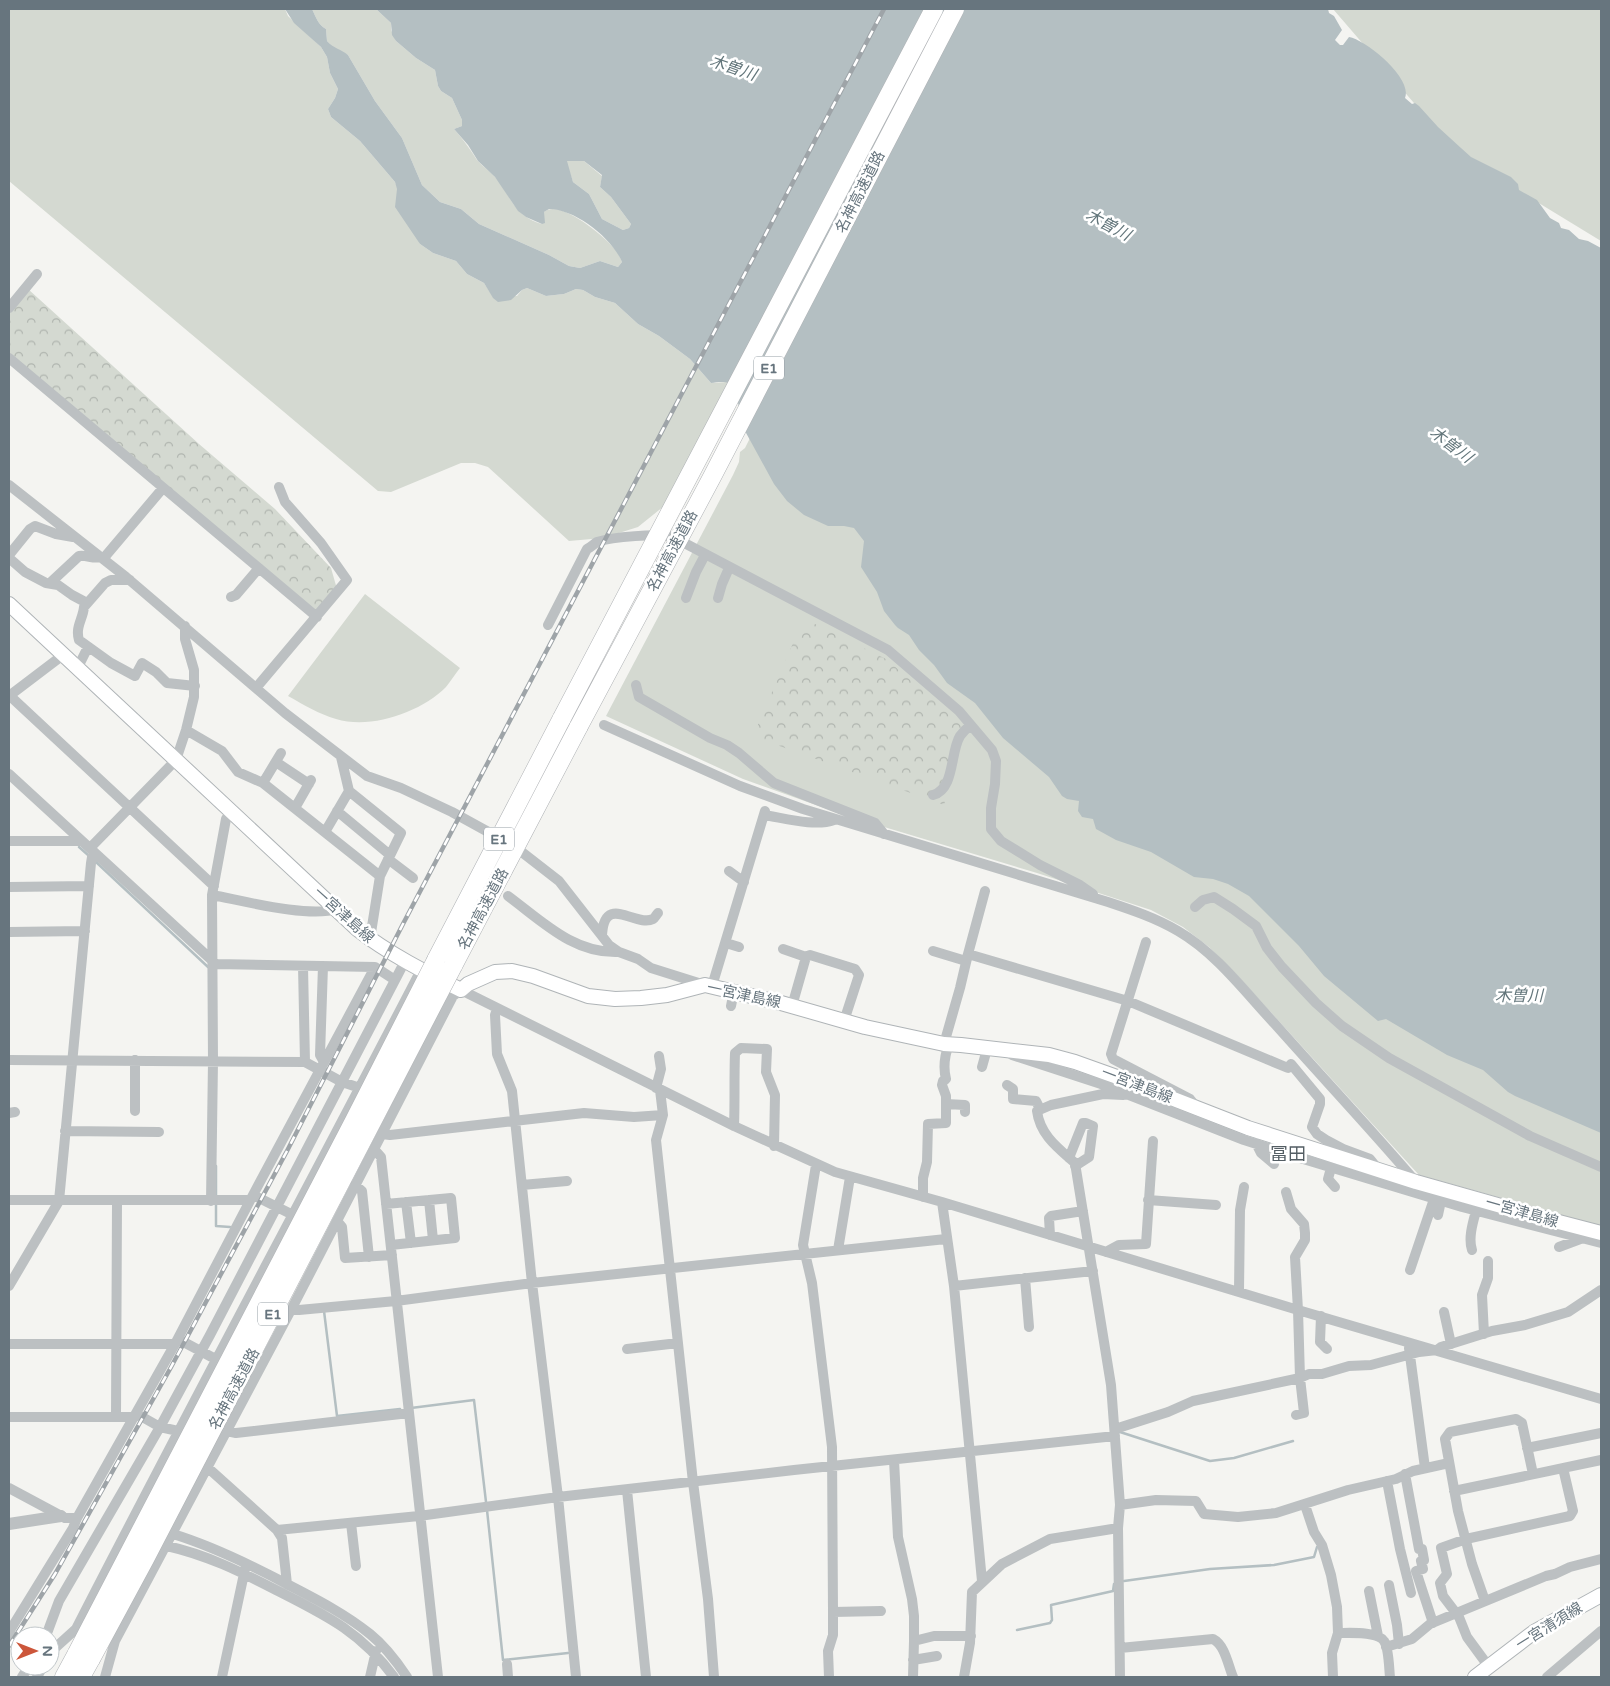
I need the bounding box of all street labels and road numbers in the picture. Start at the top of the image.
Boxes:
street label: 名神高速道路 [832,148,888,236]
road number: E1 [754,356,784,379]
street label: 名神高速道路 [643,507,701,595]
road number: E1 [484,828,514,851]
street label: 名神高速道路 [454,865,512,953]
street label: 一宮津島線 [310,883,378,947]
street label: 一宮津島線 [705,978,783,1012]
street label: 一宮津島線 [1099,1063,1175,1107]
street label: 一宮津島線 [1483,1193,1561,1231]
road number: E1 [258,1302,288,1326]
street label: 名神高速道路 [205,1345,263,1433]
street label: 一宮清須線 [1512,1598,1586,1654]

